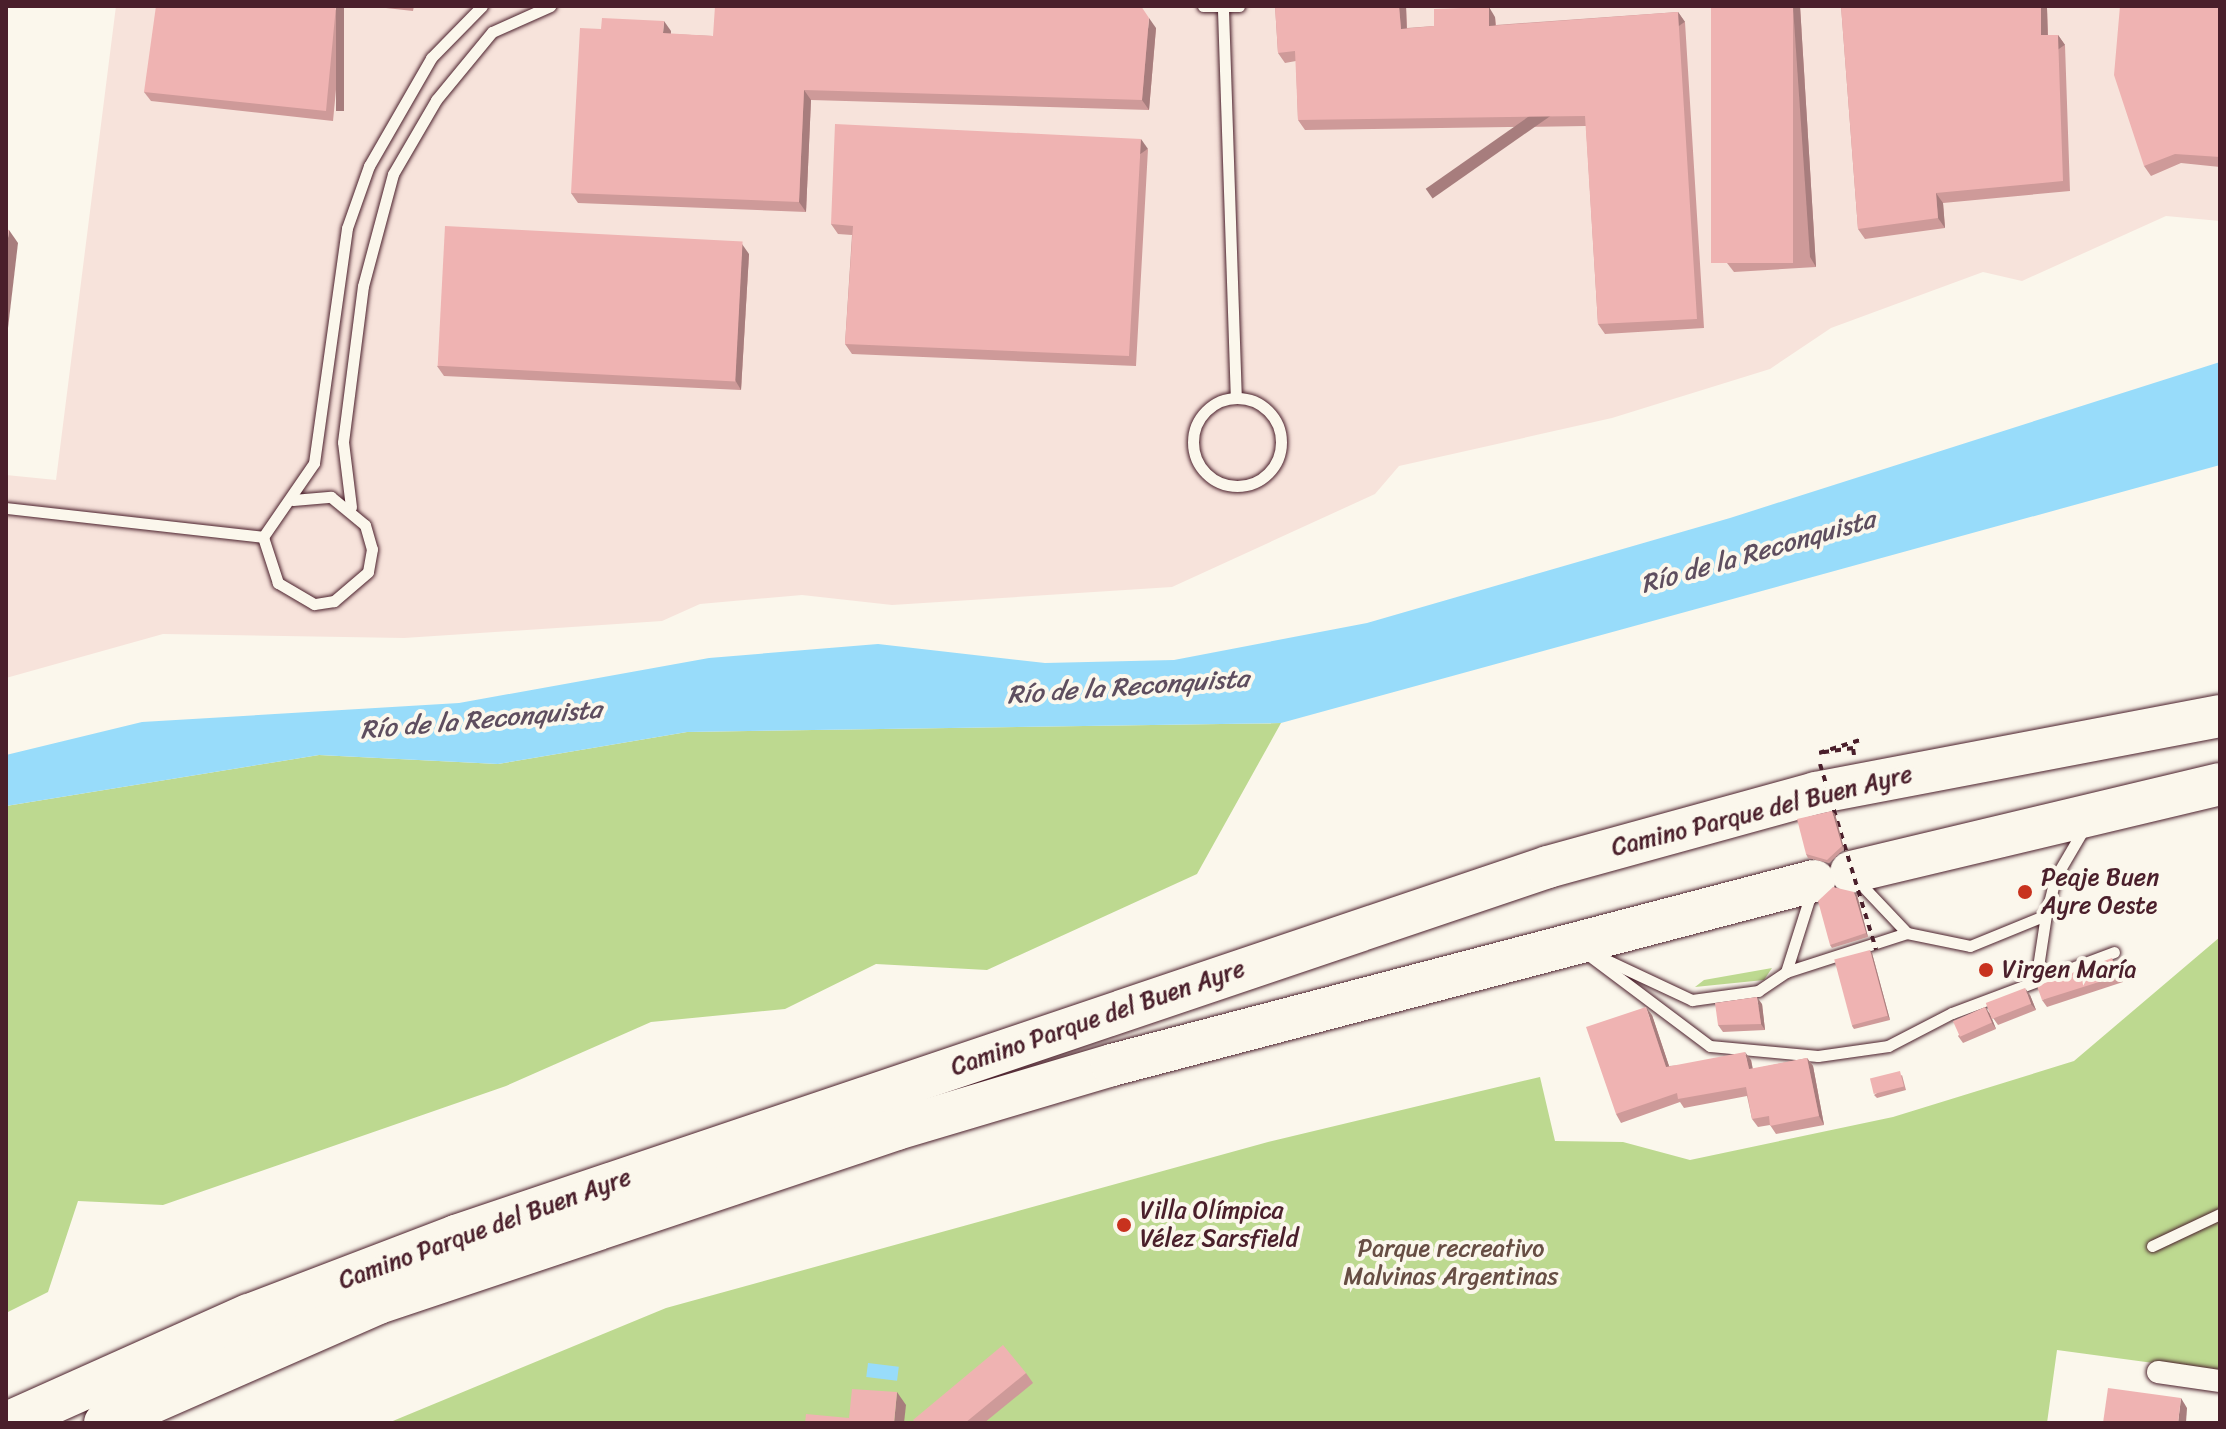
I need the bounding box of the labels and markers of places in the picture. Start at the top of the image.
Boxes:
place label: Peaje Buen Ayre Oeste [2041,864,2159,920]
marker: Peaje Buen Ayre Oeste [2016,883,2034,901]
place label: Virgen María [2002,956,2137,984]
marker: Virgen María [1977,961,1995,979]
place label: Villa Olímpica Vélez Sarsfield [1140,1197,1299,1253]
marker: Villa Olímpica Vélez Sarsfield [1115,1216,1133,1234]

